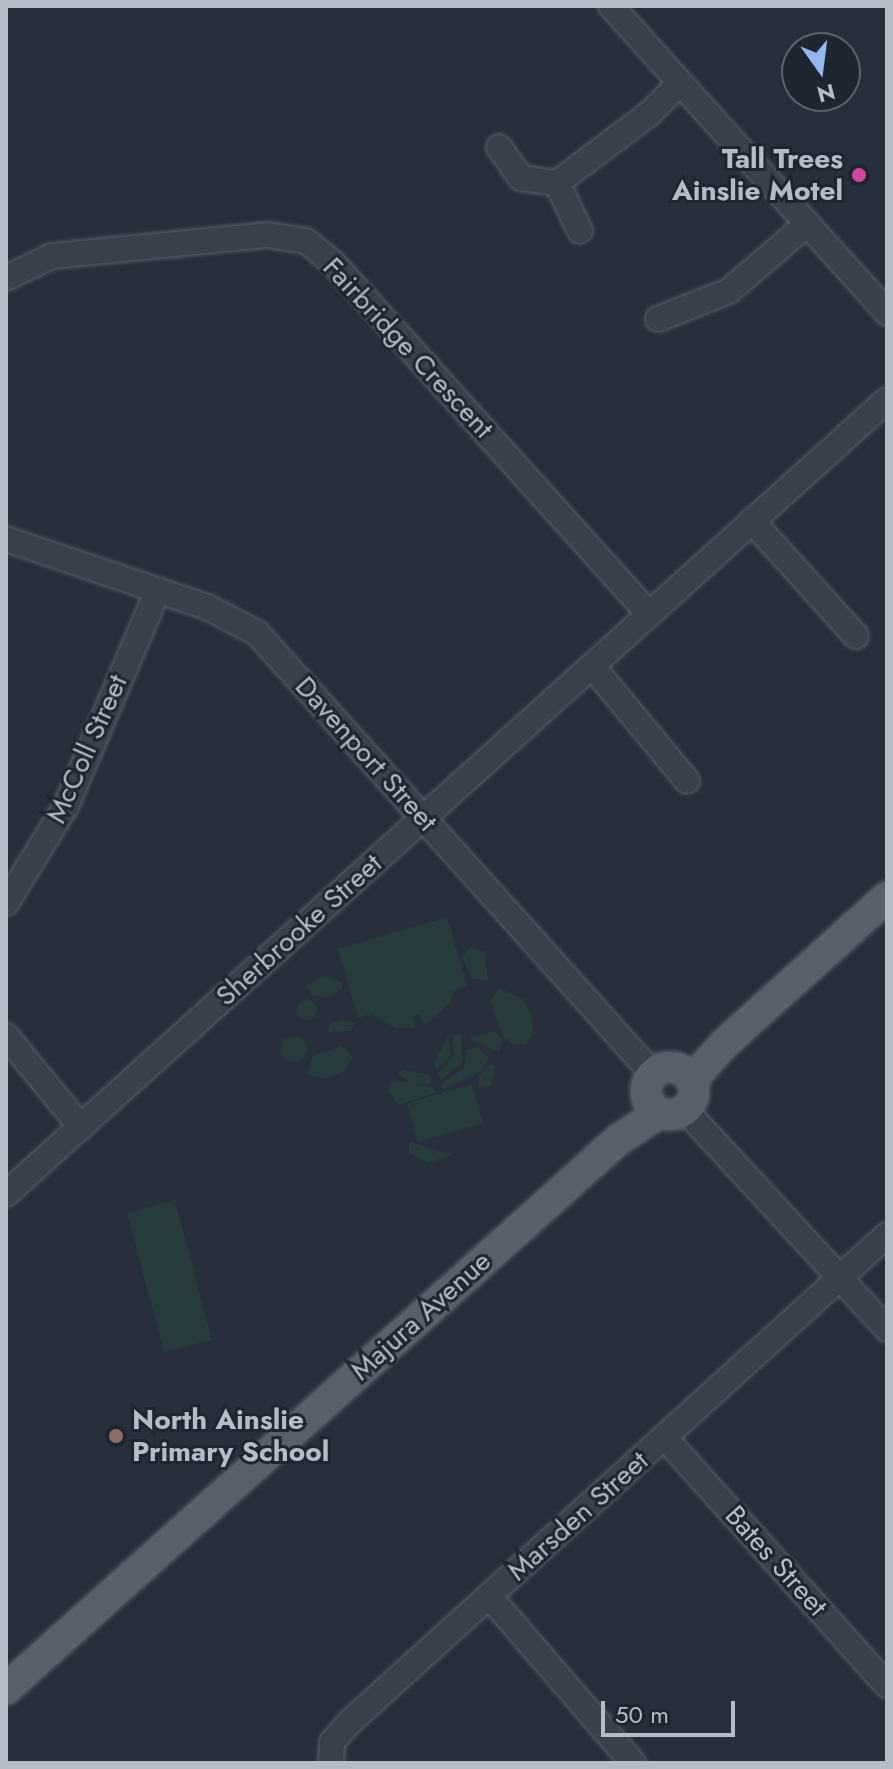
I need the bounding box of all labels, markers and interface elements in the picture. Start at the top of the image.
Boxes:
north arrow [781,32,861,112]
text: N [814,76,839,111]
place label: Tall Trees Ainslie Motel [672,142,843,208]
marker: Tall Trees Ainslie Motel [850,166,868,184]
street label: Fairbridge Crescent [316,251,500,445]
street label: McColl Street [39,670,135,828]
street label: Davenport Street [288,670,444,838]
street label: Sherbrooke Street [209,847,389,1013]
street label: Majura Avenue [344,1244,498,1388]
place label: North Ainslie Primary School [132,1403,329,1469]
marker: North Ainslie Primary School [107,1427,125,1445]
street label: Marsden Street [501,1444,655,1588]
street label: Bates Street [718,1499,834,1623]
scale bar [605,1685,739,1735]
text: 50 m [615,1697,669,1732]

